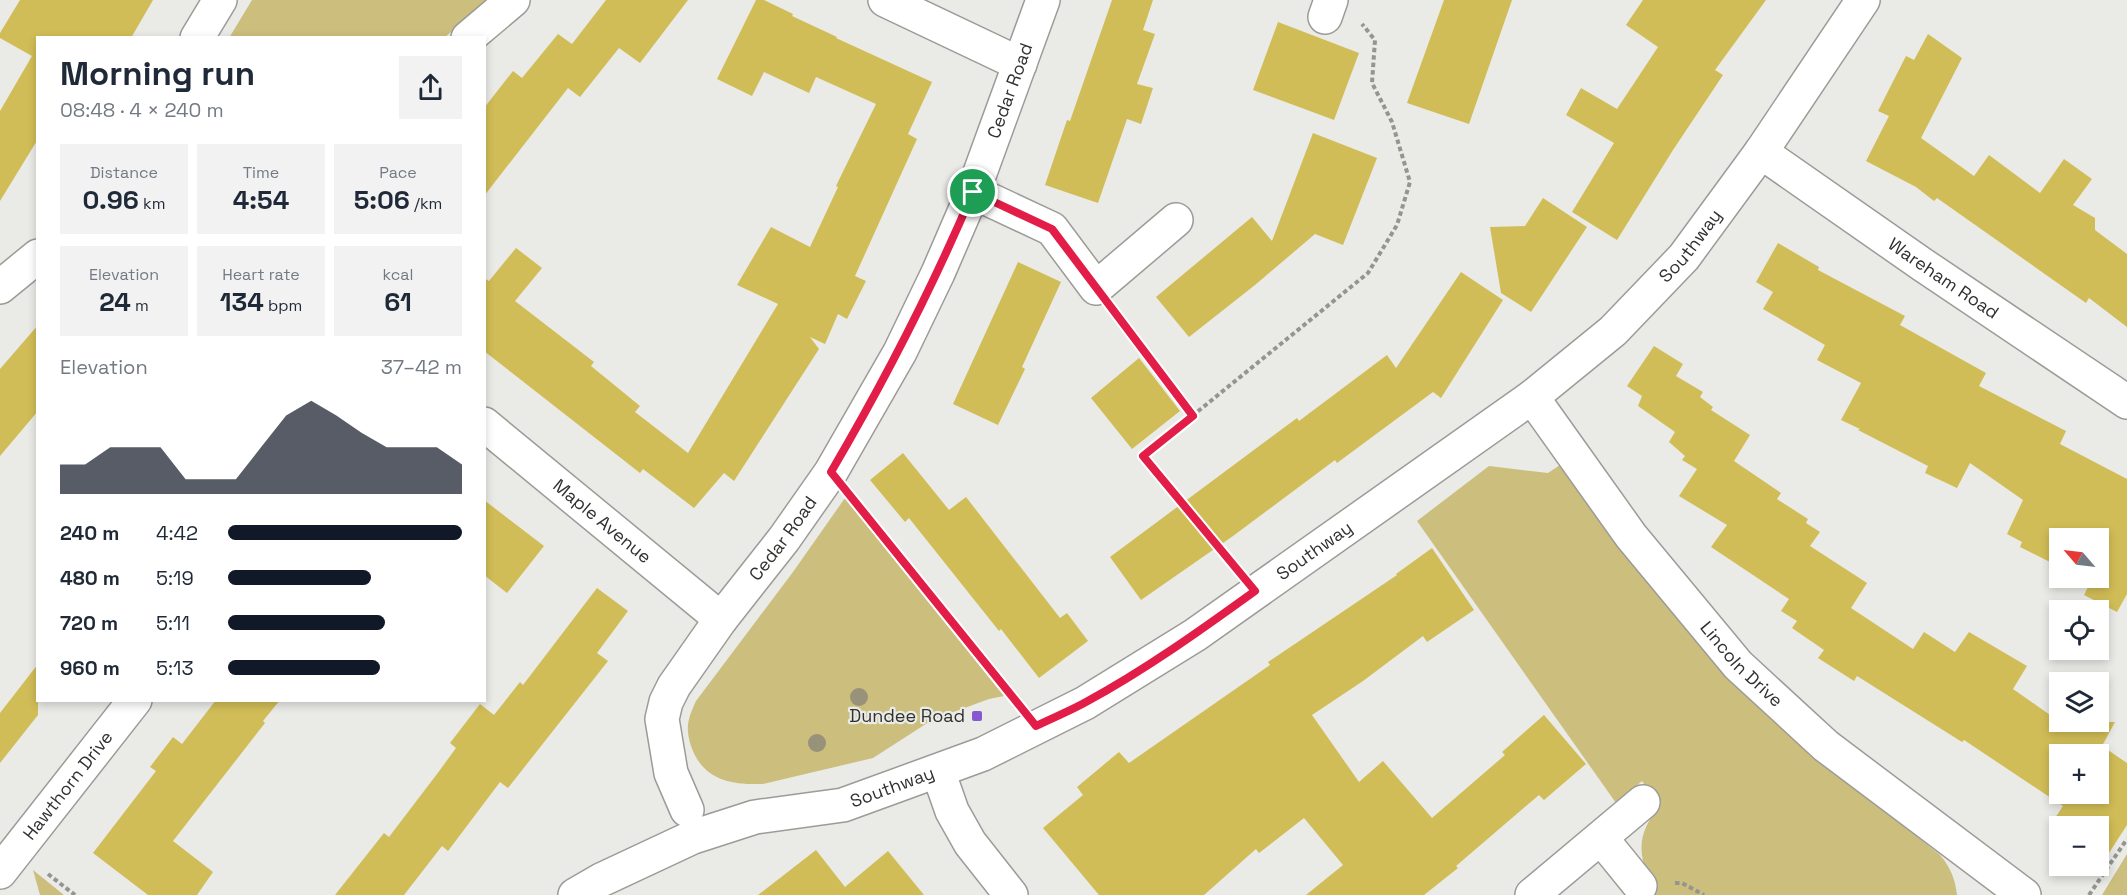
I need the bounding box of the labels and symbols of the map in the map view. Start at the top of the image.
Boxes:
street label: Cedar Road [982,40,1037,141]
pin [947,166,998,217]
street label: Southway [1654,204,1726,287]
street label: Wareham Road [1884,232,2003,324]
street label: Maple Avenue [549,474,656,568]
street label: Cedar Road [744,491,822,585]
street label: Southway [1272,516,1357,585]
north arrow [2049,528,2109,588]
street label: Lincoln Drive [1695,616,1788,712]
place label: Dundee Road [849,704,965,727]
marker: Dundee Road [970,709,984,723]
street label: Hawthorn Drive [18,726,117,844]
street label: Southway [847,761,937,812]

